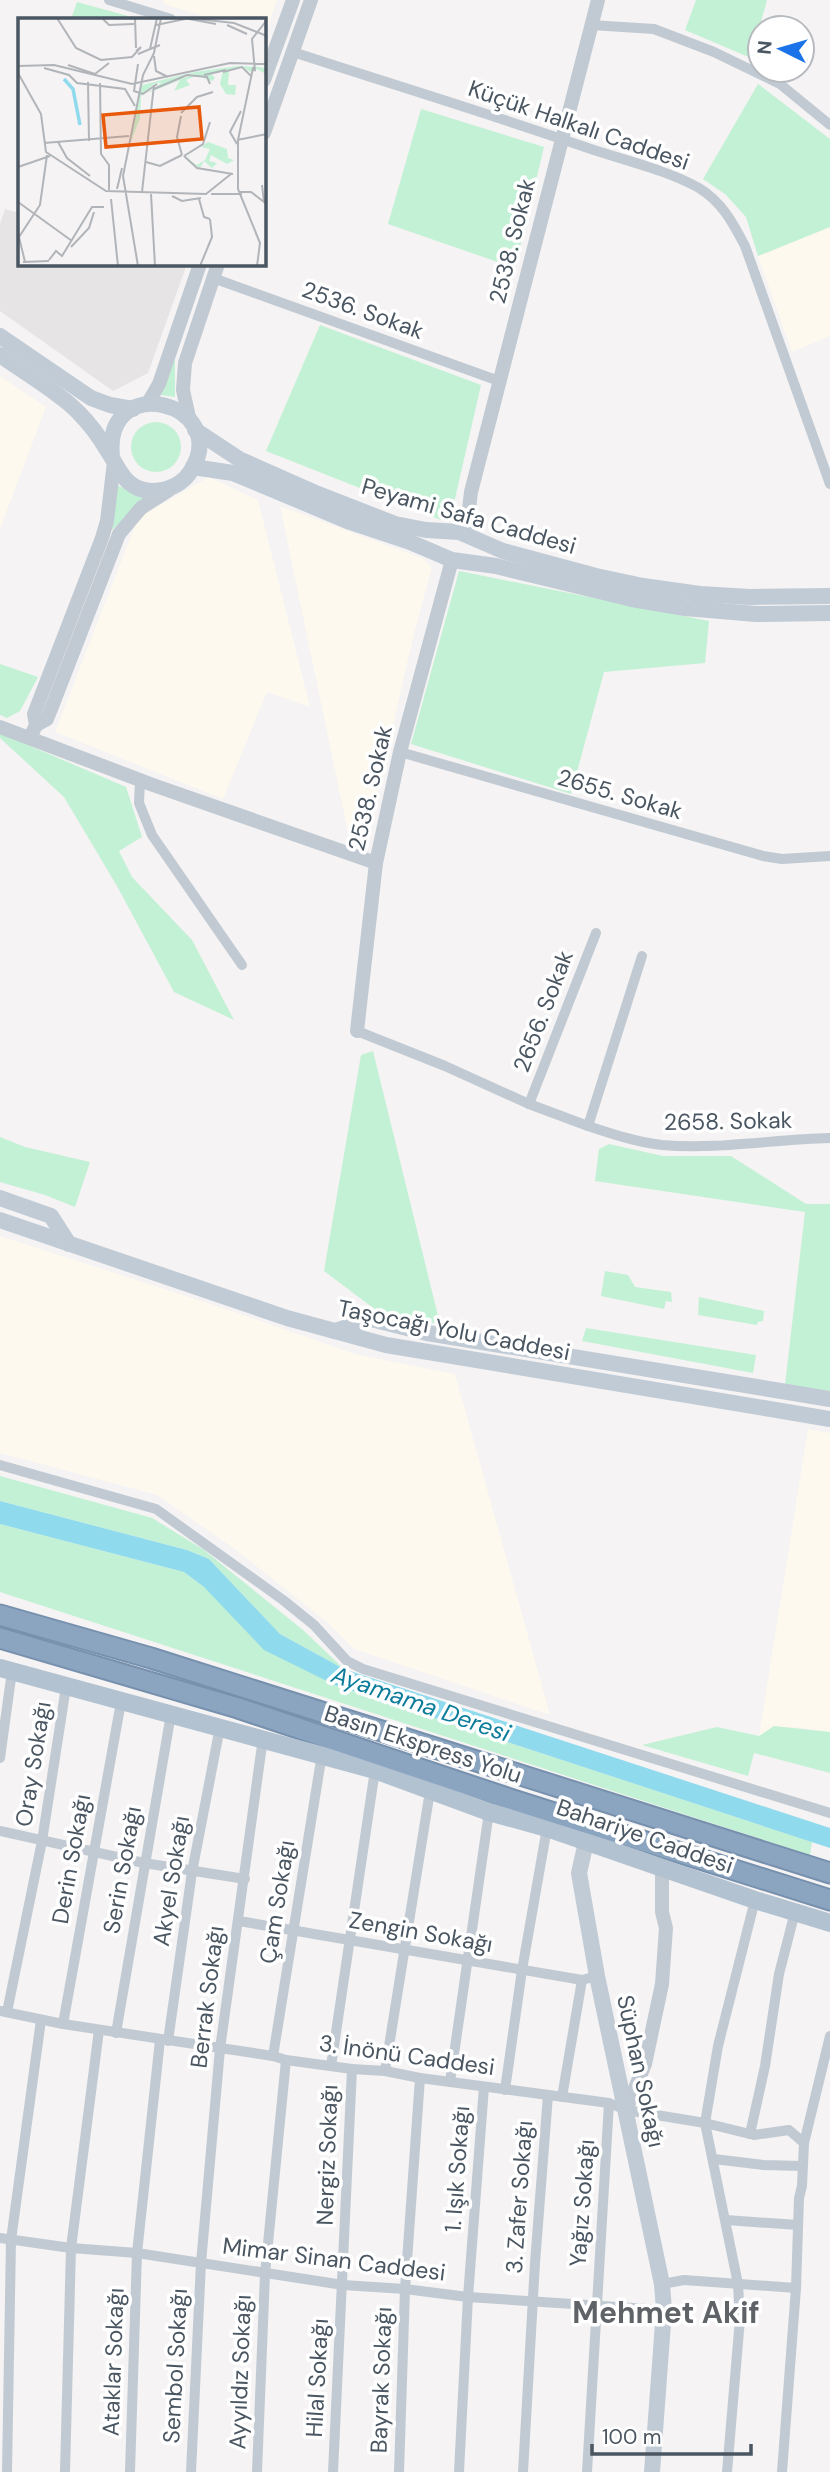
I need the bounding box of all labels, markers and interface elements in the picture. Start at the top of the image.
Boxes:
north arrow [746,14,816,84]
inset map [18,18,266,266]
text: N [752,40,778,56]
street label: Küçük Halkalı Caddesi [464,73,694,177]
street label: 2538. Sokak [482,175,542,307]
street label: 2536. Sokak [298,274,428,346]
street label: Peyami Safa Caddesi [358,471,580,561]
street label: 2538. Sokak [341,722,399,854]
street label: 2655. Sokak [554,762,686,826]
street label: 2656. Sokak [506,945,580,1076]
street label: 2658. Sokak [663,1105,793,1137]
street label: Taşocağı Yolu Caddesi [335,1293,573,1367]
water label: Ayamama Deresi [327,1658,516,1749]
street label: Basın Ekspress Yolu [320,1698,526,1790]
street label: Oray Sokağı [8,1699,58,1829]
street label: Derin Sokağı [45,1792,97,1926]
street label: Bahariye Caddesi [553,1792,737,1880]
street label: Serin Sokağı [96,1804,148,1936]
street label: Akyel Sokağı [146,1814,196,1948]
street label: Çam Sokağı [252,1838,302,1966]
street label: Zengin Sokağı [347,1905,495,1959]
street label: Berrak Sokağı [183,1924,231,2070]
street label: Süphan Sokağı [610,1992,672,2150]
street label: 3. İnönü Caddesi [317,2028,497,2082]
street label: Nergiz Sokağı [310,2084,344,2226]
street label: 1. Işık Sokağı [438,2105,476,2233]
street label: 3. Zafer Sokağı [499,2120,539,2274]
street label: Yağız Sokağı [563,2138,601,2268]
street label: Mimar Sinan Caddesi [221,2230,447,2288]
street label: Ataklar Sokağı [95,2287,131,2437]
street label: Sembol Sokağı [156,2288,194,2444]
district label: Mehmet Akif [572,2293,760,2332]
street label: Ayyıldız Sokağı [222,2294,258,2450]
street label: Bayrak Sokağı [363,2306,399,2454]
street label: Hilal Sokağı [299,2318,335,2438]
scale bar [592,2412,751,2456]
text: 100 m [602,2423,662,2451]

